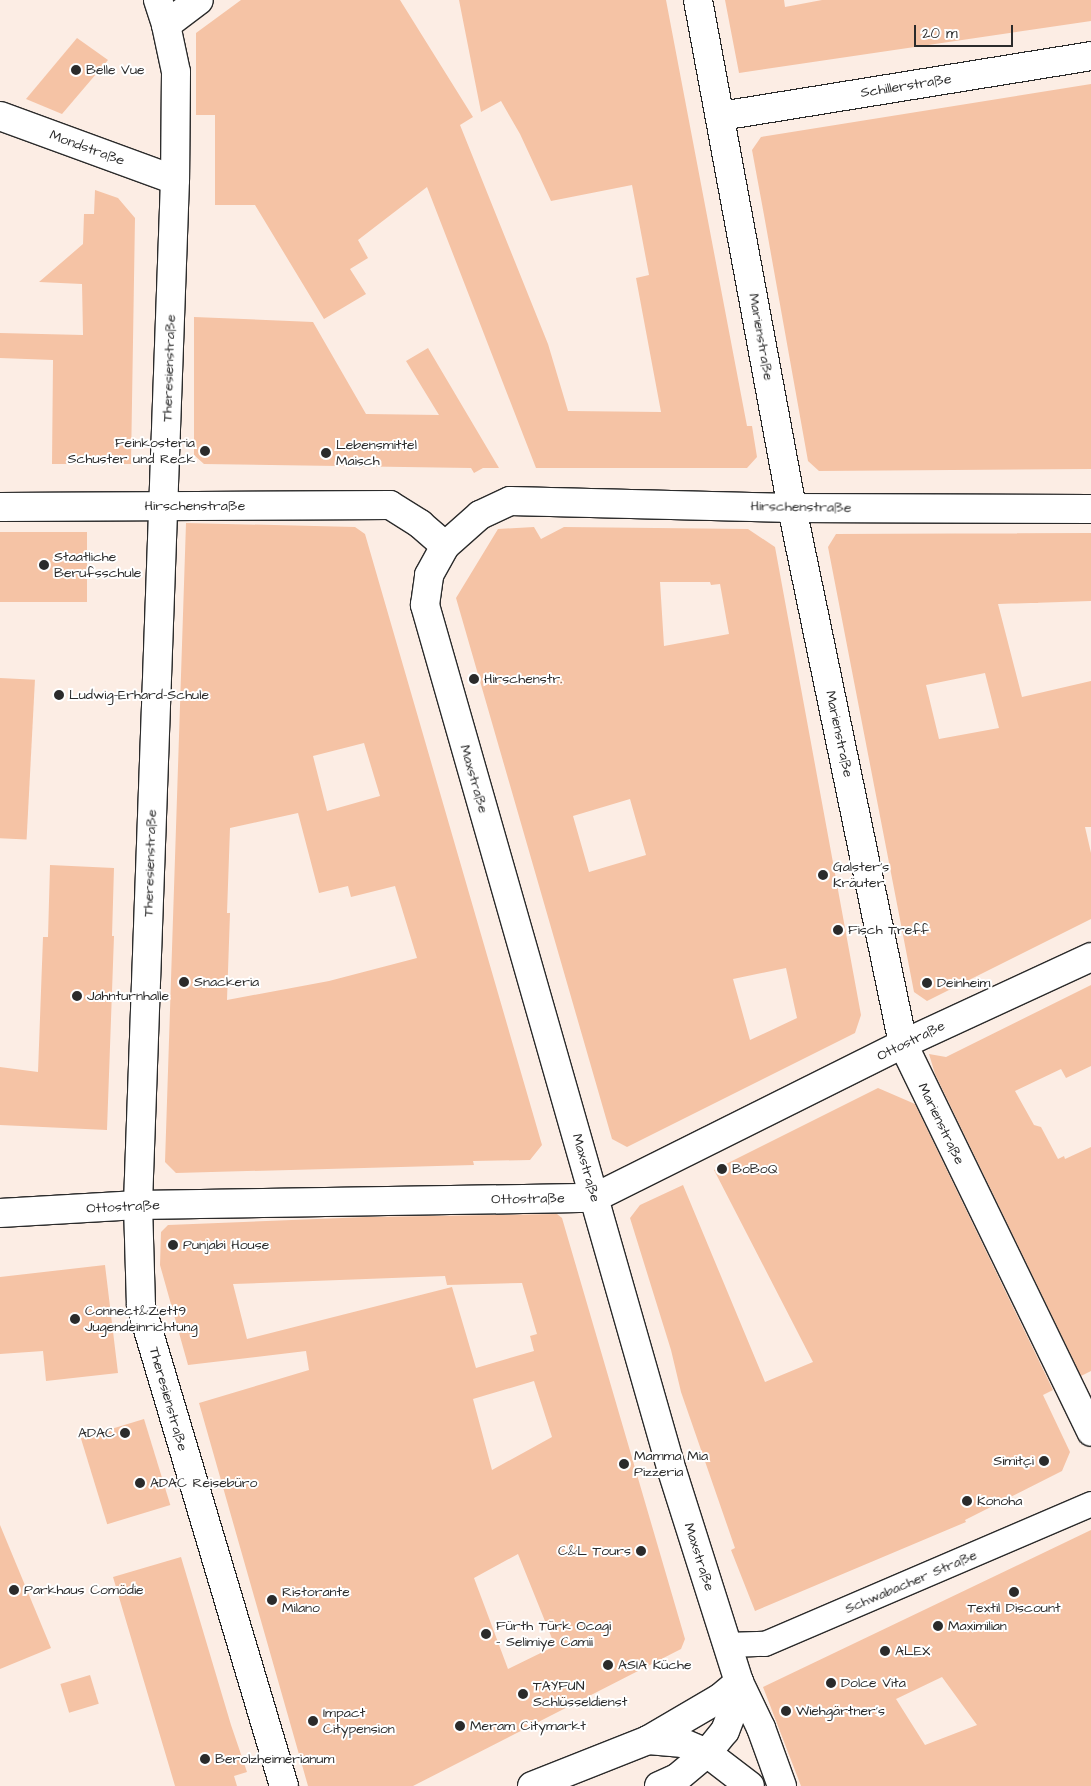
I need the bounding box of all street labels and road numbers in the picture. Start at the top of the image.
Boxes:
street label: Schillerstraße [859,71,953,101]
street label: Mondstraße [47,127,127,169]
street label: Marienstraße [745,292,777,382]
street label: Theresienstraße [159,314,179,422]
street label: Hirschenstraße [145,498,245,514]
street label: Hirschenstraße [750,498,852,516]
street label: Marienstraße [822,689,856,779]
street label: Maxstraße [456,743,492,815]
street label: Theresienstraße [140,809,160,917]
street label: Ottostraße [874,1017,948,1065]
street label: Marienstraße [914,1081,968,1167]
street label: Maxstraße [568,1132,604,1204]
street label: Ottostraße [491,1190,565,1208]
street label: Ottostraße [86,1197,160,1217]
street label: Theresienstraße [145,1345,191,1453]
street label: Maxstraße [680,1521,718,1593]
street label: Schwabacher Straße [842,1547,980,1617]

